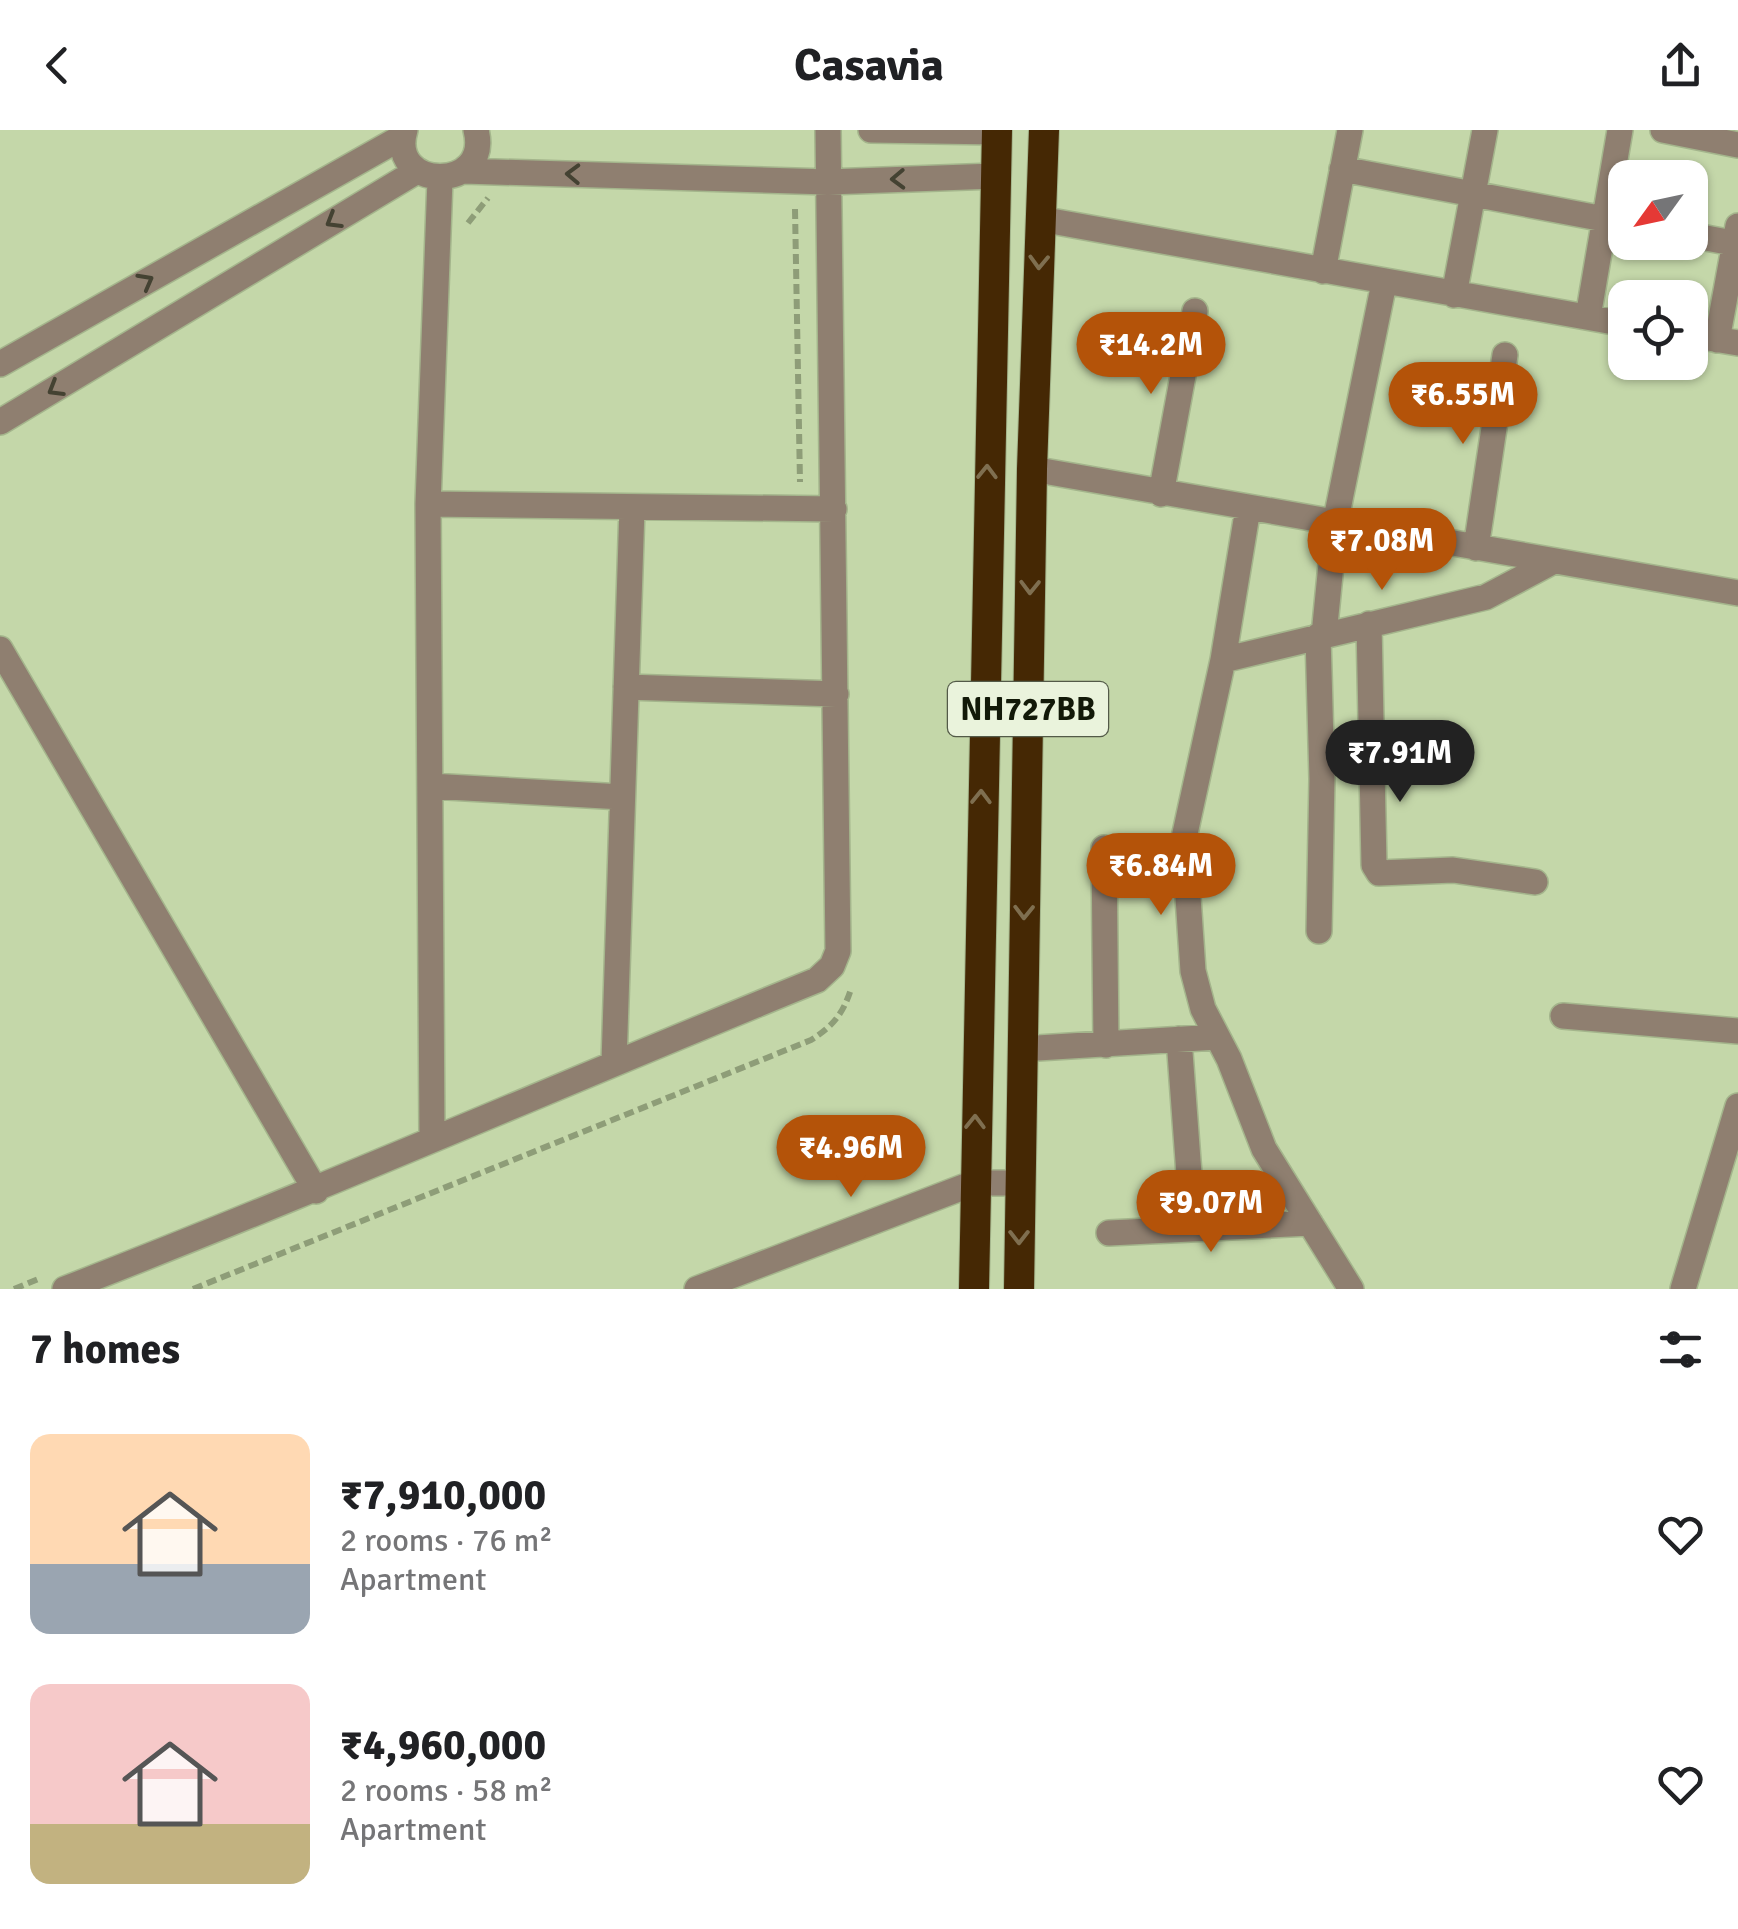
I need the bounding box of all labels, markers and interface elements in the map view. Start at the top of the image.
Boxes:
icon: back [30,38,85,93]
text: Casavia [794,38,944,93]
icon: share [1653,38,1708,93]
north arrow [1608,160,1708,260]
map controls [1608,160,1708,380]
one-way arrow [565,164,581,185]
one-way arrow [889,168,905,189]
one-way arrow [326,209,344,228]
one-way arrow [1028,255,1049,271]
one-way arrow [135,274,153,294]
button: locate [1608,280,1708,380]
pin: ₹14.2M [1070,312,1232,397]
text: ₹14.2M [1099,325,1203,364]
pin: ₹6.55M [1382,362,1544,447]
text: ₹6.55M [1411,375,1515,414]
one-way arrow [48,377,66,396]
one-way arrow [977,463,998,479]
pin: ₹7.08M [1301,508,1463,593]
text: ₹7.08M [1330,521,1434,560]
one-way arrow [1019,580,1040,596]
road number: NH727BB [948,682,1108,736]
pin: ₹7.91M [1319,720,1481,805]
text: ₹7.91M [1348,733,1452,772]
one-way arrow [970,788,992,804]
pin: ₹6.84M [1080,833,1242,918]
text: ₹6.84M [1109,846,1213,885]
one-way arrow [1013,906,1035,921]
one-way arrow [964,1113,986,1128]
pin: ₹4.96M [770,1115,932,1200]
text: ₹4.96M [799,1128,903,1167]
pin: ₹9.07M [1130,1170,1292,1255]
text: ₹9.07M [1159,1183,1263,1222]
one-way arrow [1008,1230,1030,1246]
icon: filters [1653,1322,1708,1377]
text: 7 homes [30,1324,180,1375]
text: ₹7,910,000 [340,1470,546,1521]
icon: home [110,1474,230,1594]
icon: heart [1653,1507,1708,1562]
text: 2 rooms · 76 m² [340,1521,553,1560]
text: Apartment [340,1560,487,1599]
text: ₹4,960,000 [340,1720,546,1771]
icon: home [110,1724,230,1844]
icon: heart [1653,1757,1708,1812]
text: 2 rooms · 58 m² [340,1771,553,1810]
text: Apartment [340,1810,487,1849]

